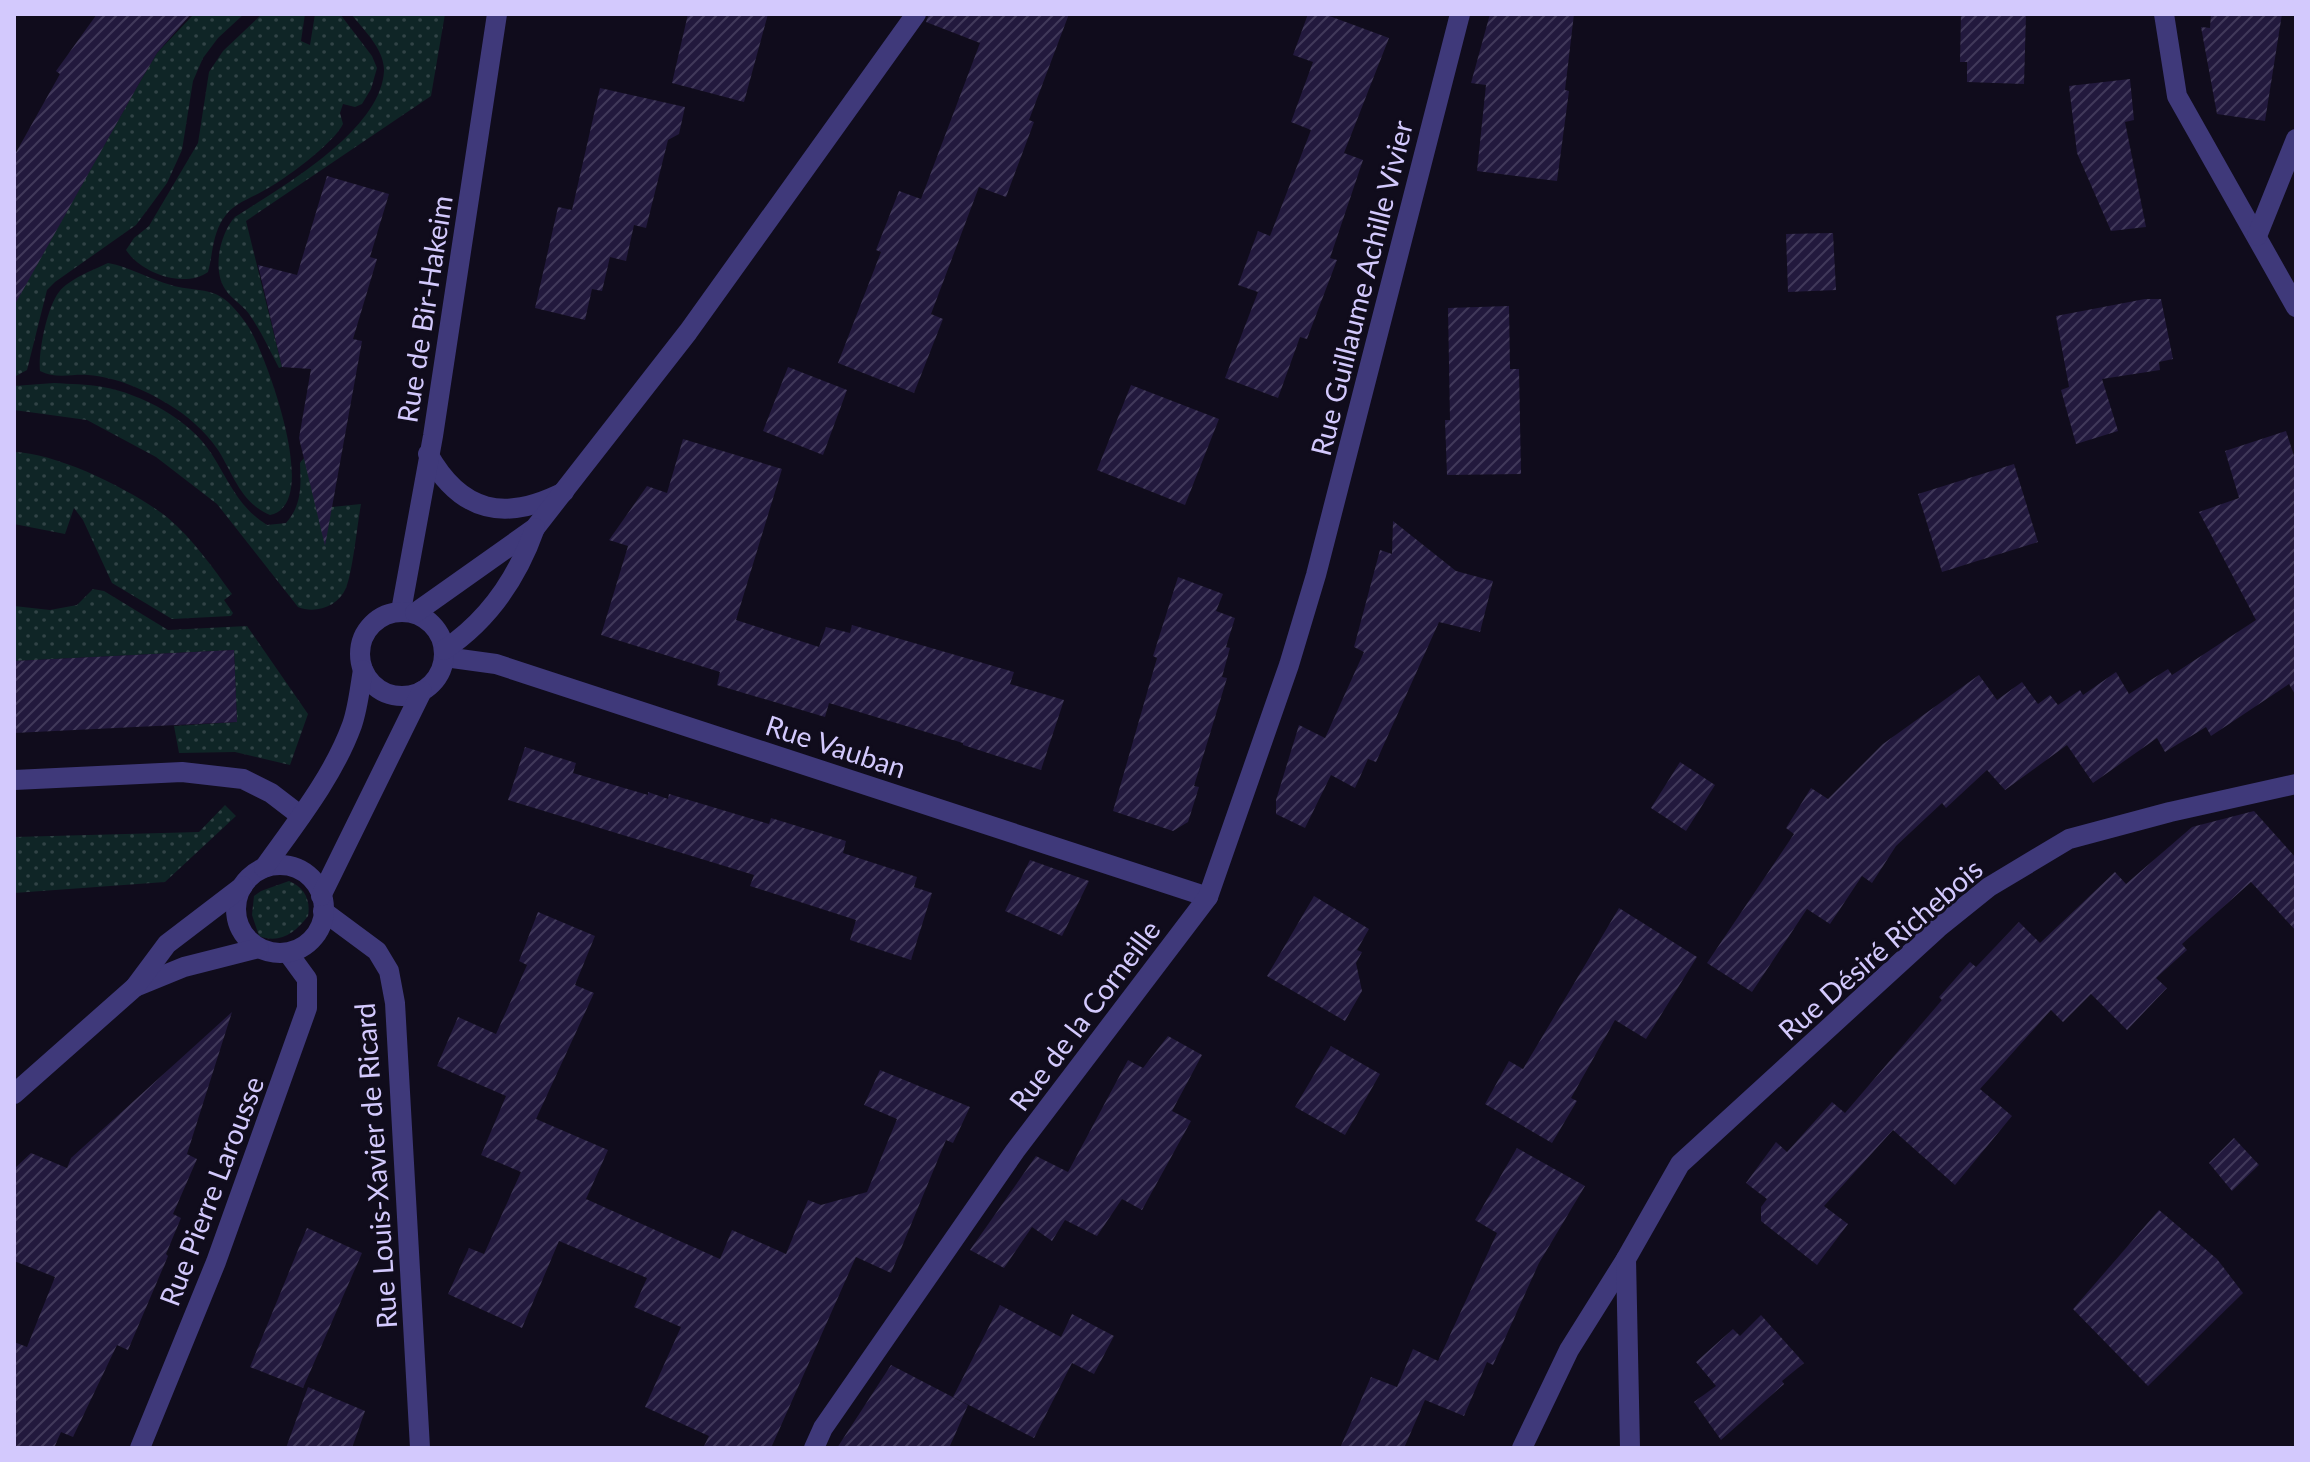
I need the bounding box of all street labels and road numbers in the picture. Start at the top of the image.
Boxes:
street label: Rue Guillaume Achille Vivier [1303,117,1419,459]
street label: Rue de Bir-Hakeim [389,193,459,425]
street label: Rue Vauban [762,707,910,785]
street label: Rue Désiré Richebois [1771,851,1989,1047]
street label: Rue de la Corneille [1001,913,1167,1117]
street label: Rue Louis-Xavier de Ricard [347,1002,403,1330]
street label: Rue Pierre Larousse [152,1071,270,1311]

